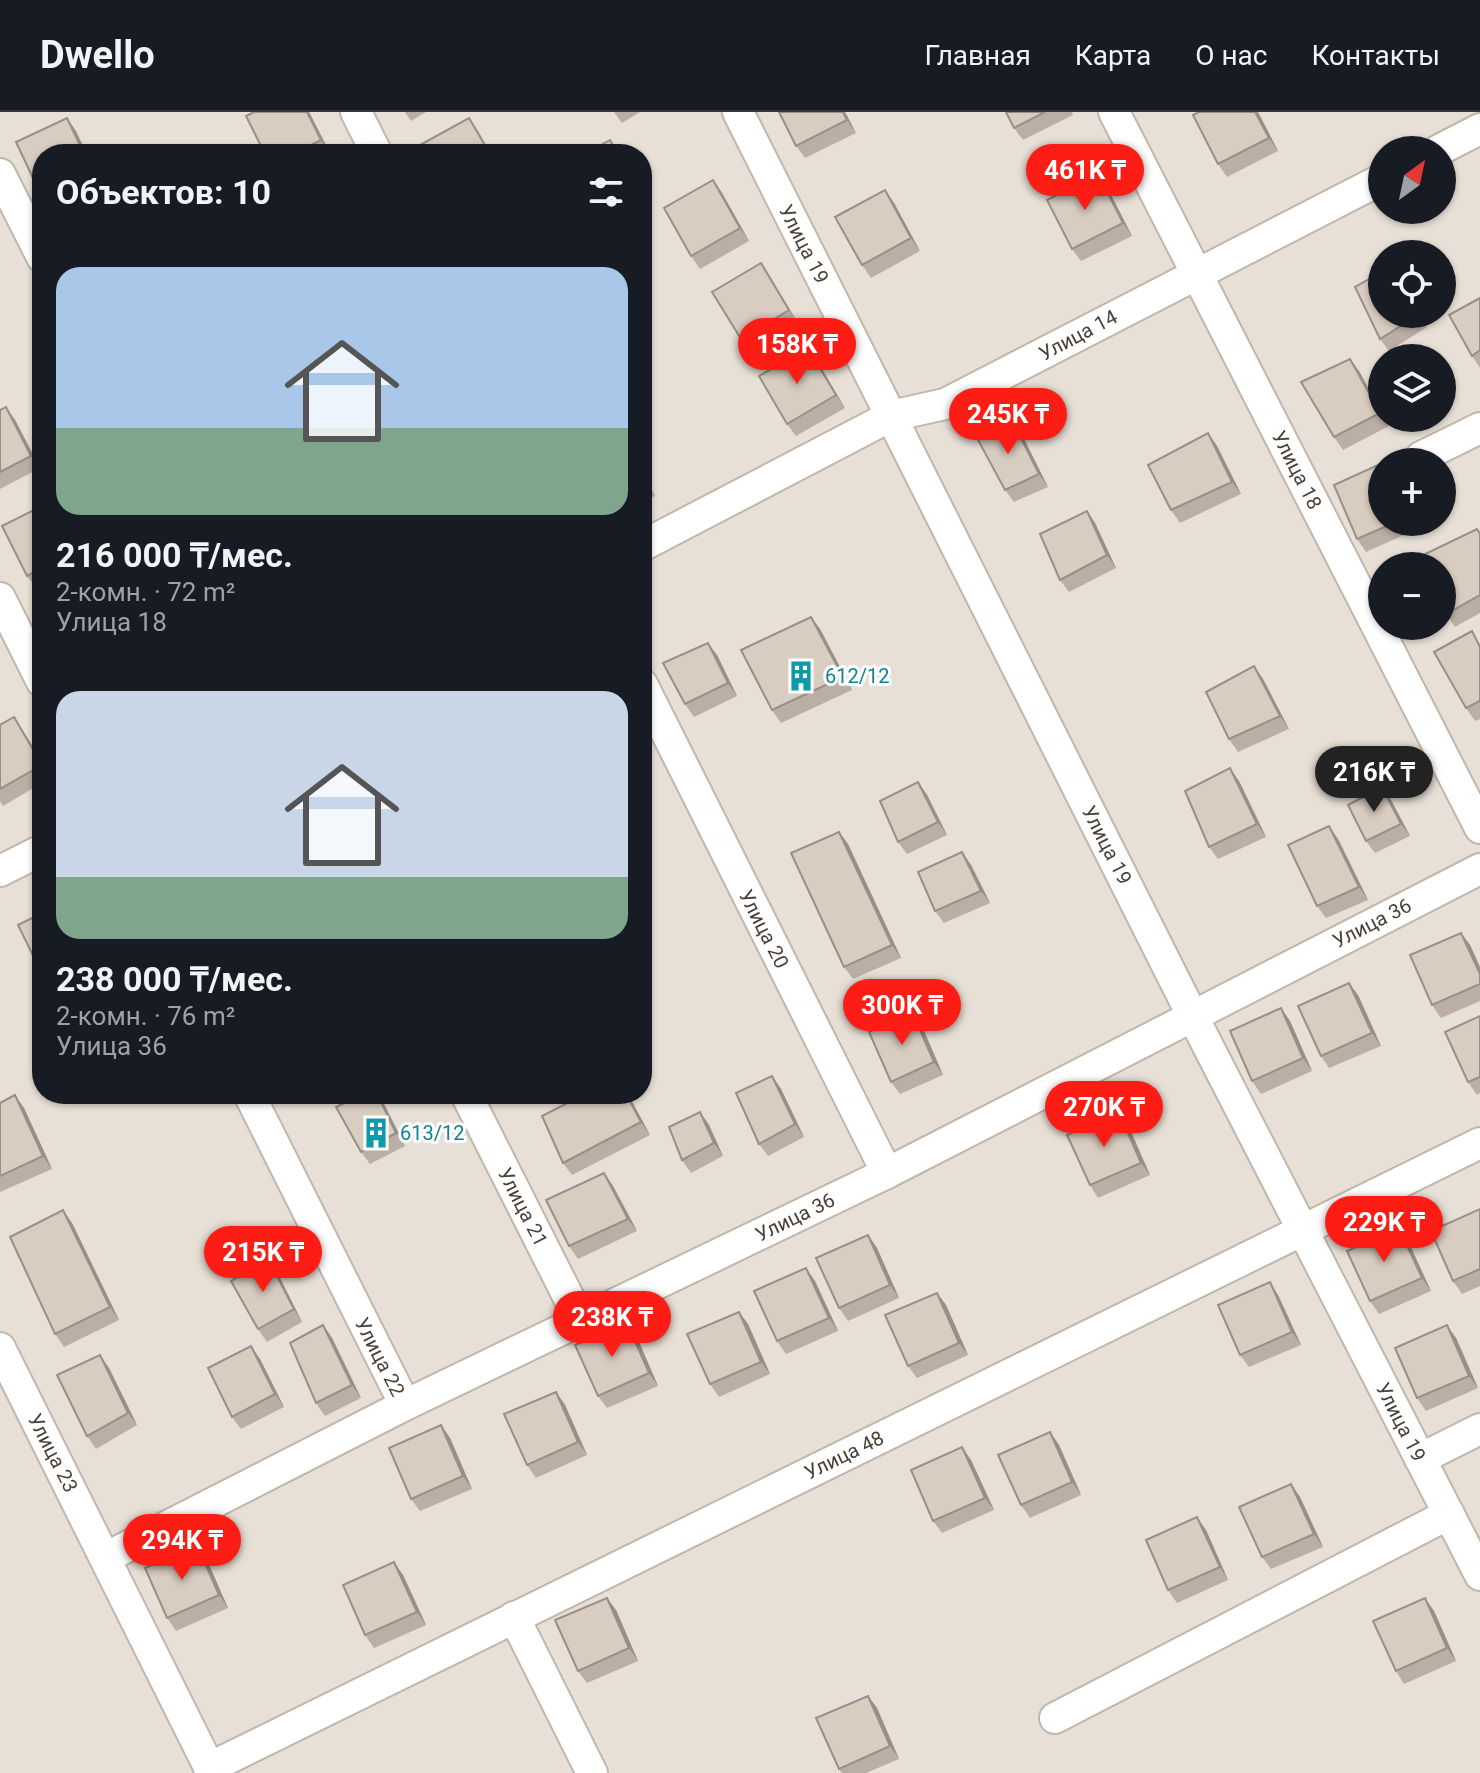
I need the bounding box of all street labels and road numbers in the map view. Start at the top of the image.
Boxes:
street label: Улица 19 [774,201,834,287]
street label: Улица 14 [1035,304,1121,366]
street label: Улица 18 [1267,427,1327,513]
street label: Улица 19 [1077,802,1137,888]
street label: Улица 20 [734,886,794,972]
street label: Улица 36 [1329,893,1415,953]
street label: Улица 21 [493,1164,553,1250]
street label: Улица 36 [751,1188,839,1246]
street label: Улица 22 [350,1314,410,1400]
street label: Улица 19 [1371,1379,1431,1465]
street label: Улица 23 [23,1410,83,1496]
street label: Улица 48 [800,1426,888,1484]

